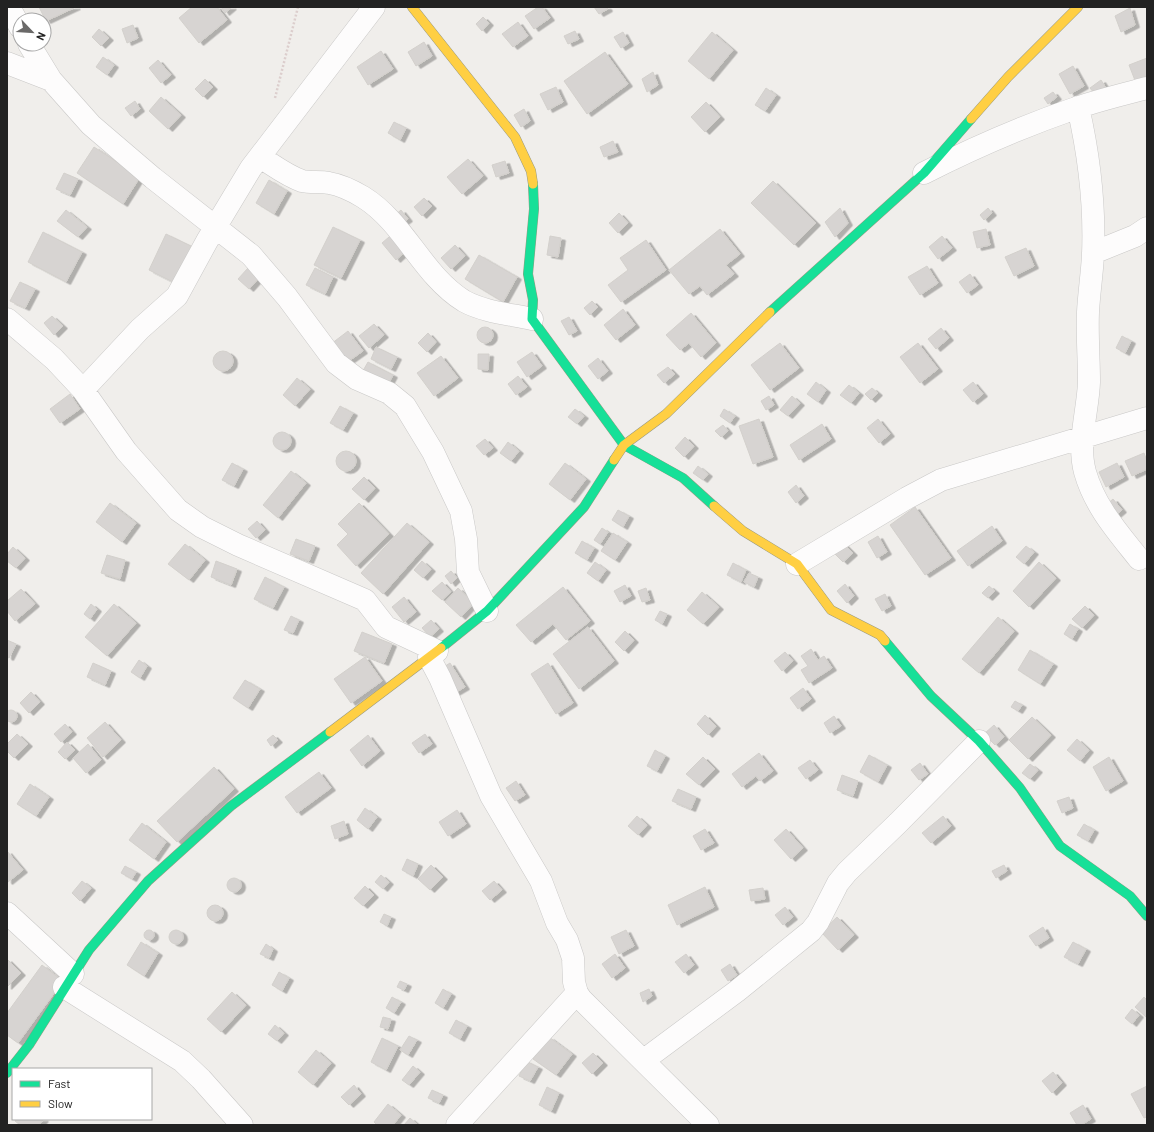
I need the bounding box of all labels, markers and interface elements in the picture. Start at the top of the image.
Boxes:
north arrow [12,12,52,52]
text: N [34,30,49,43]
legend [12,1068,152,1120]
text: Fast [48,1076,71,1090]
text: Slow [48,1096,73,1110]

